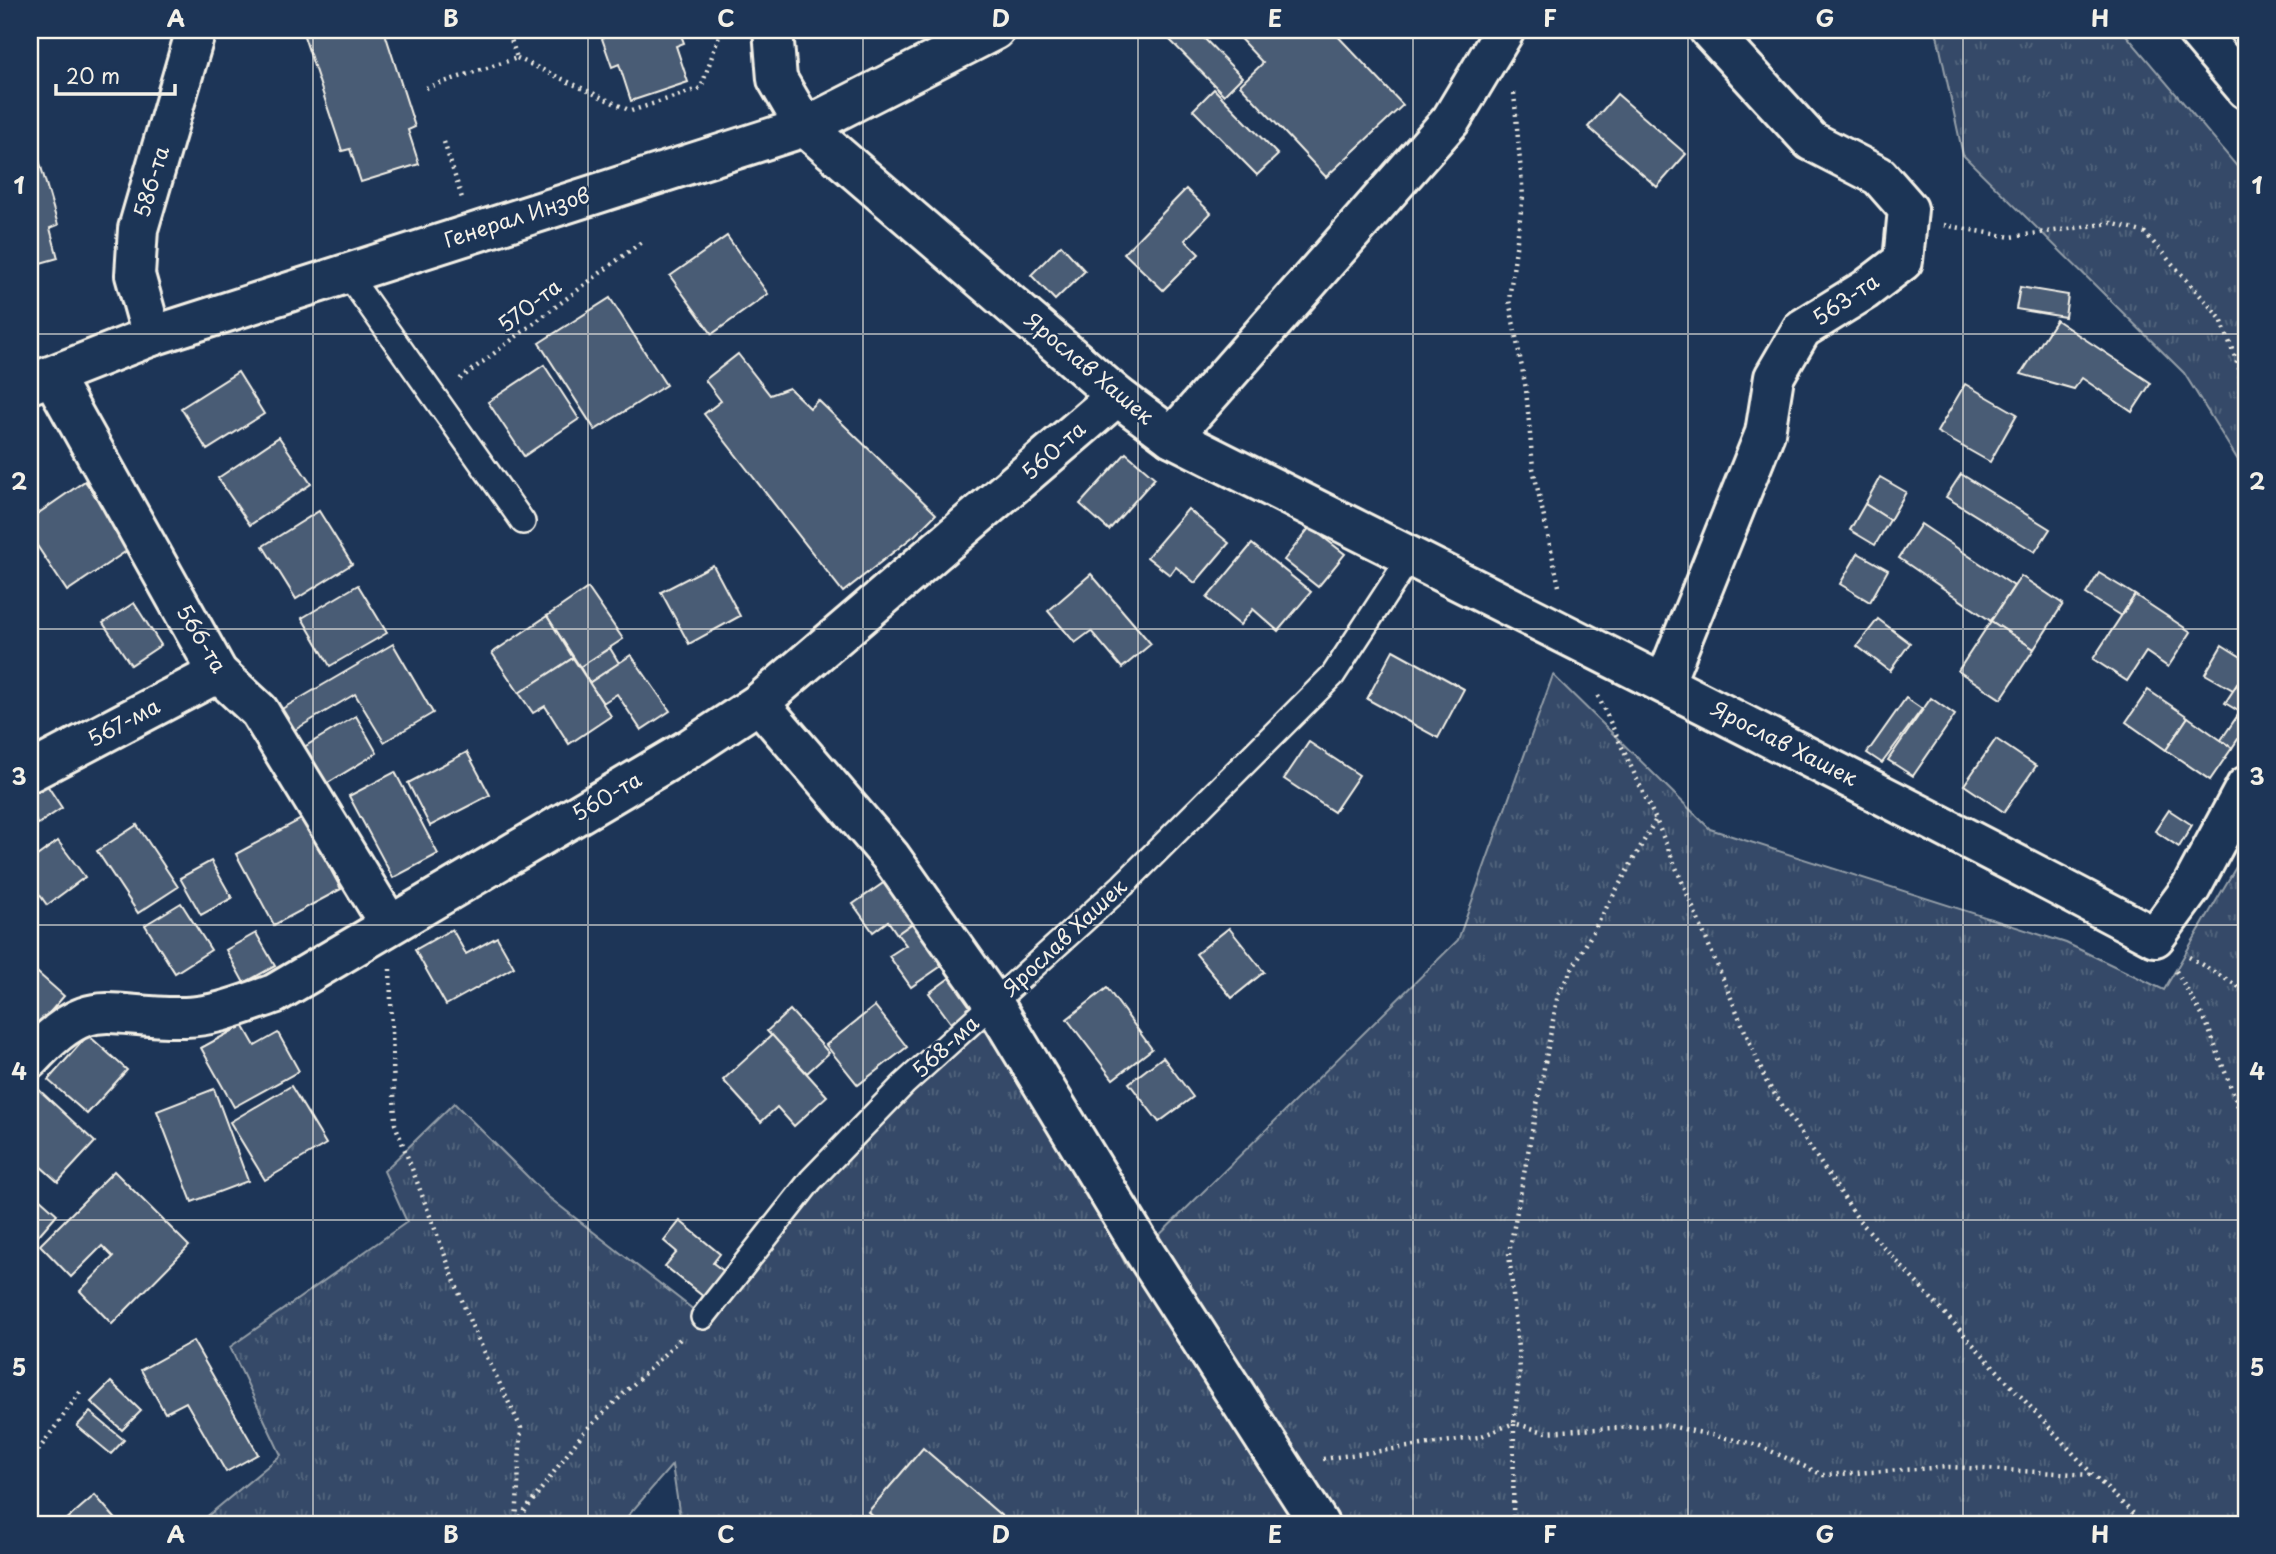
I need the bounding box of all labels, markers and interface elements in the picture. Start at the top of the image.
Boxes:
text: A [167,0,185,35]
text: B [443,0,459,35]
text: C [717,0,735,35]
text: D [992,0,1010,35]
text: E [1268,0,1282,35]
text: F [1543,0,1557,35]
text: G [1816,0,1834,35]
text: H [2091,0,2109,35]
scale bar [56,52,175,96]
text: 20 m [66,59,120,91]
street label: 586-та [124,142,176,221]
text: 1 [14,167,25,202]
text: 1 [2252,167,2263,202]
street label: Генерал Инзов [439,177,593,255]
street label: 563-та [1805,264,1885,332]
street label: 570-та [490,270,567,339]
street label: Ярослав Хашек [1018,303,1162,432]
street label: 560-та [1014,412,1092,486]
text: 2 [11,463,27,498]
text: 2 [2249,463,2265,498]
street label: 566-та [170,598,236,678]
street label: 567-ма [81,689,165,754]
street label: Ярослав Хашек [1705,691,1864,793]
text: 3 [11,758,27,793]
text: 3 [2249,758,2265,793]
street label: 560-та [565,762,647,828]
street label: Ярослав Хашек [993,870,1134,1004]
street label: 568-ма [904,1007,985,1084]
text: 4 [11,1053,27,1088]
text: 4 [2249,1053,2265,1088]
text: 5 [12,1349,26,1384]
text: 5 [2250,1349,2264,1384]
text: A [167,1516,185,1551]
text: B [443,1516,459,1551]
text: C [717,1516,735,1551]
text: D [992,1516,1010,1551]
text: E [1268,1516,1282,1551]
text: F [1543,1516,1557,1551]
text: G [1816,1516,1834,1551]
text: H [2091,1516,2109,1551]

